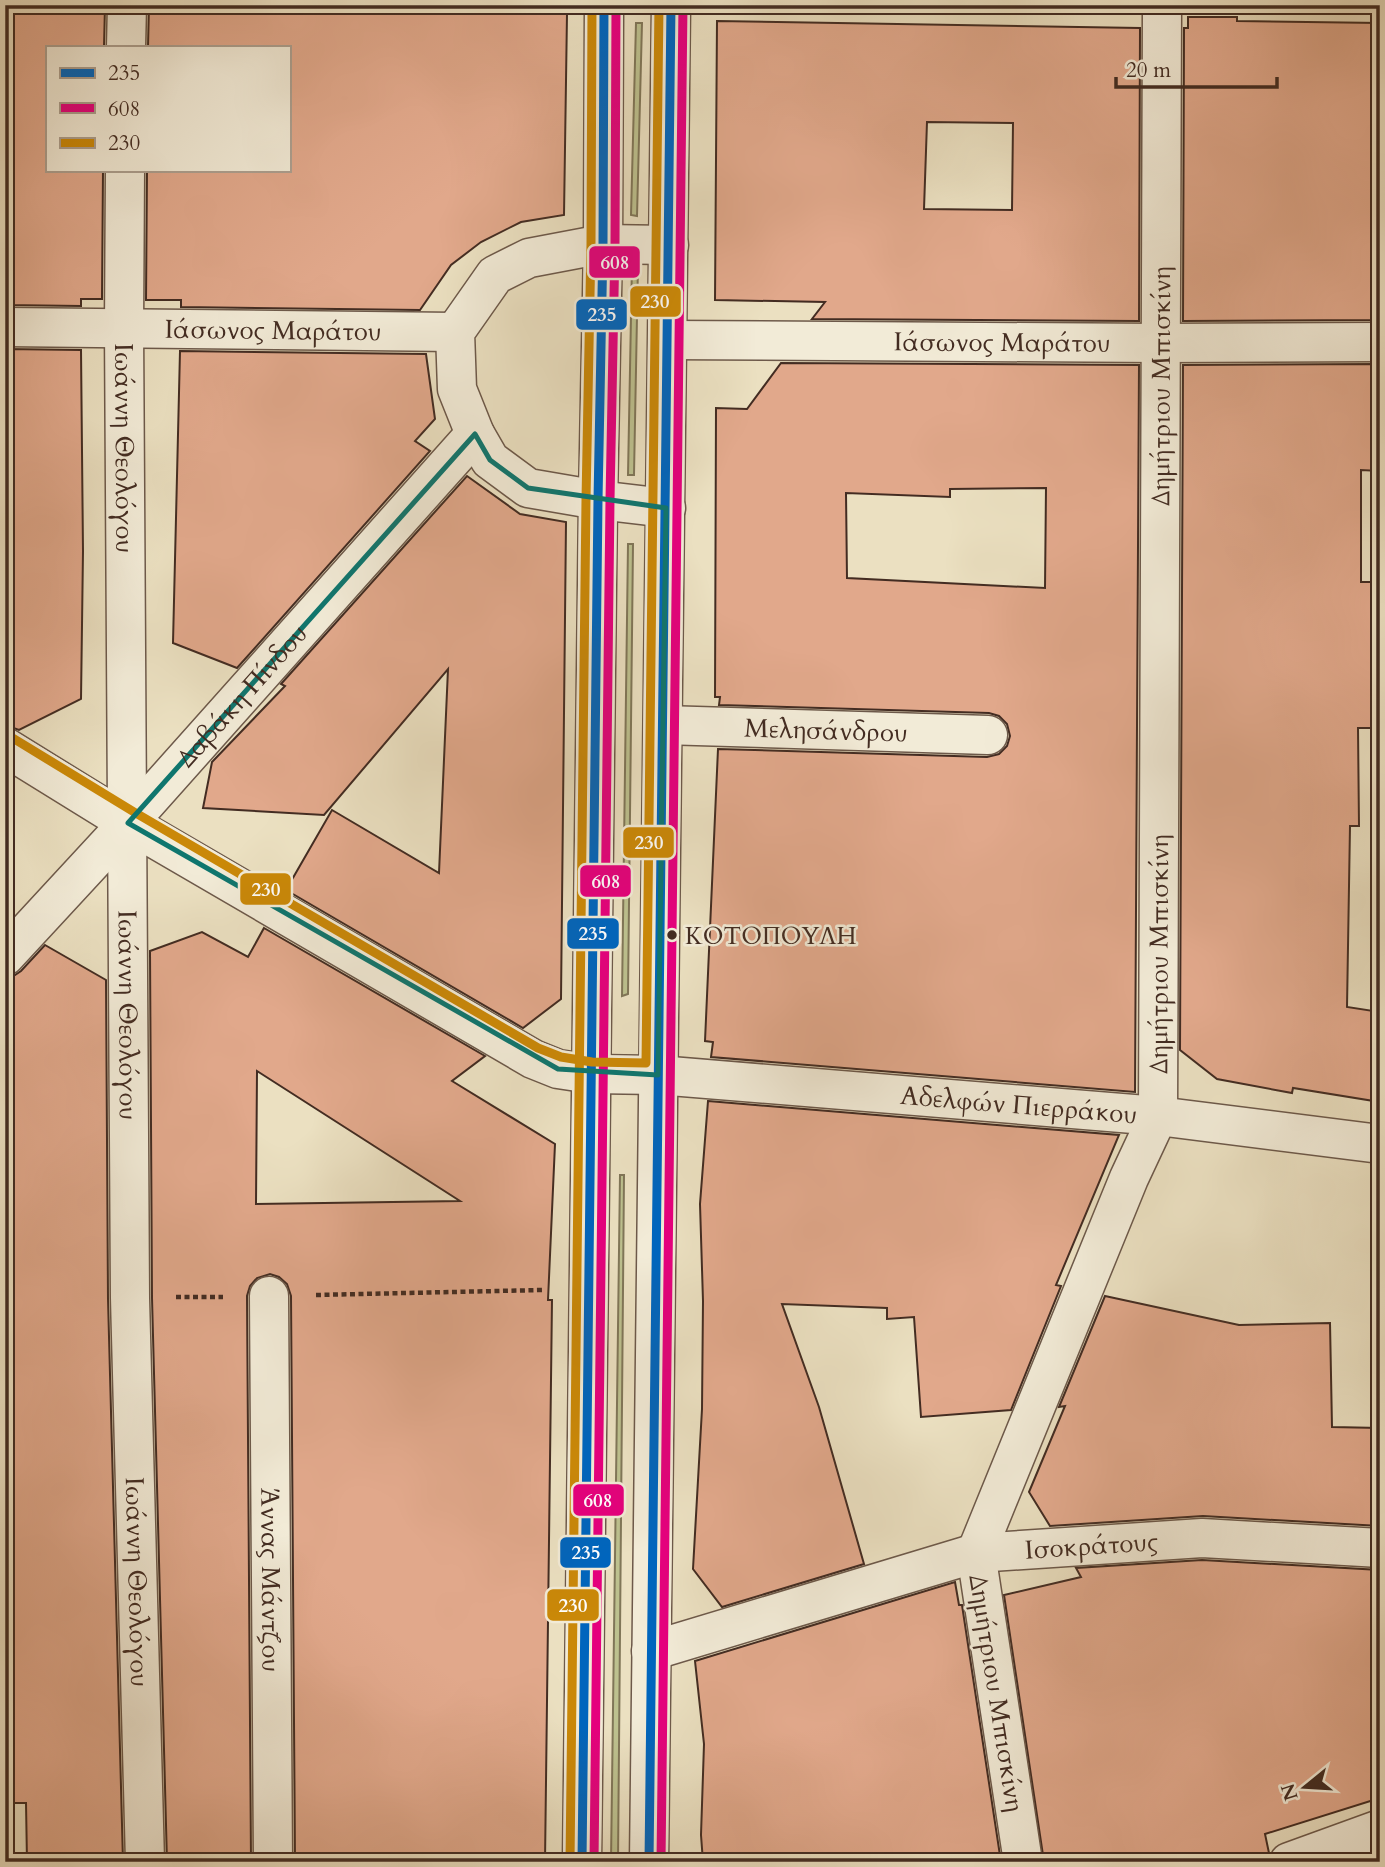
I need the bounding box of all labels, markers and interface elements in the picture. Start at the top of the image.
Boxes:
legend [46,46,290,172]
scale bar [1116,46,1276,90]
text: 20 m [1126,56,1171,85]
text: 235 [108,59,140,88]
text: 608 [108,95,140,124]
text: 230 [108,129,140,158]
line badge: 608 [588,245,641,279]
text: 608 [600,250,630,276]
street label: Δημήτριου Μπισκίνη [1143,266,1179,506]
line badge: 230 [629,285,682,318]
text: 230 [640,289,670,315]
line badge: 235 [575,298,628,331]
text: 235 [587,302,617,328]
street label: Ιάσωνος Μαράτου [164,312,382,349]
street label: Ιάσωνος Μαράτου [893,324,1111,361]
street label: Ιωάννη Θεολόγου [106,343,142,553]
street label: Δαβάκη Πίνδου [169,617,315,775]
street label: Μελησάνδρου [744,711,908,751]
line badge: 230 [622,826,675,859]
text: 230 [634,830,664,856]
street label: Δημήτριου Μπισκίνη [1141,834,1177,1074]
line badge: 608 [579,864,632,898]
text: 608 [591,869,621,895]
line badge: 230 [239,872,292,906]
text: 230 [251,877,281,903]
street label: Ιωάννη Θεολόγου [110,910,146,1120]
line badge: 235 [566,917,620,950]
place label: ΚΟΤΟΠΟΥΛΗ [685,920,856,953]
text: 235 [578,921,608,947]
marker: ΚΟΤΟΠΟΥΛΗ [665,928,679,942]
street label: Αδελφών Πιερράκου [899,1078,1139,1132]
street label: Ιωάννη Θεολόγου [117,1476,157,1687]
line badge: 608 [572,1483,625,1517]
street label: Άννας Μάντζου [252,1488,289,1672]
text: 608 [583,1488,613,1514]
street label: Ισοκράτους [1024,1524,1159,1568]
line badge: 235 [559,1536,612,1569]
text: 235 [571,1540,601,1566]
street label: Δημήτριου Μπισκίνη [960,1572,1033,1814]
line badge: 230 [546,1588,600,1622]
text: 230 [558,1593,588,1619]
north arrow [1270,1752,1340,1822]
text: N [1275,1780,1305,1804]

